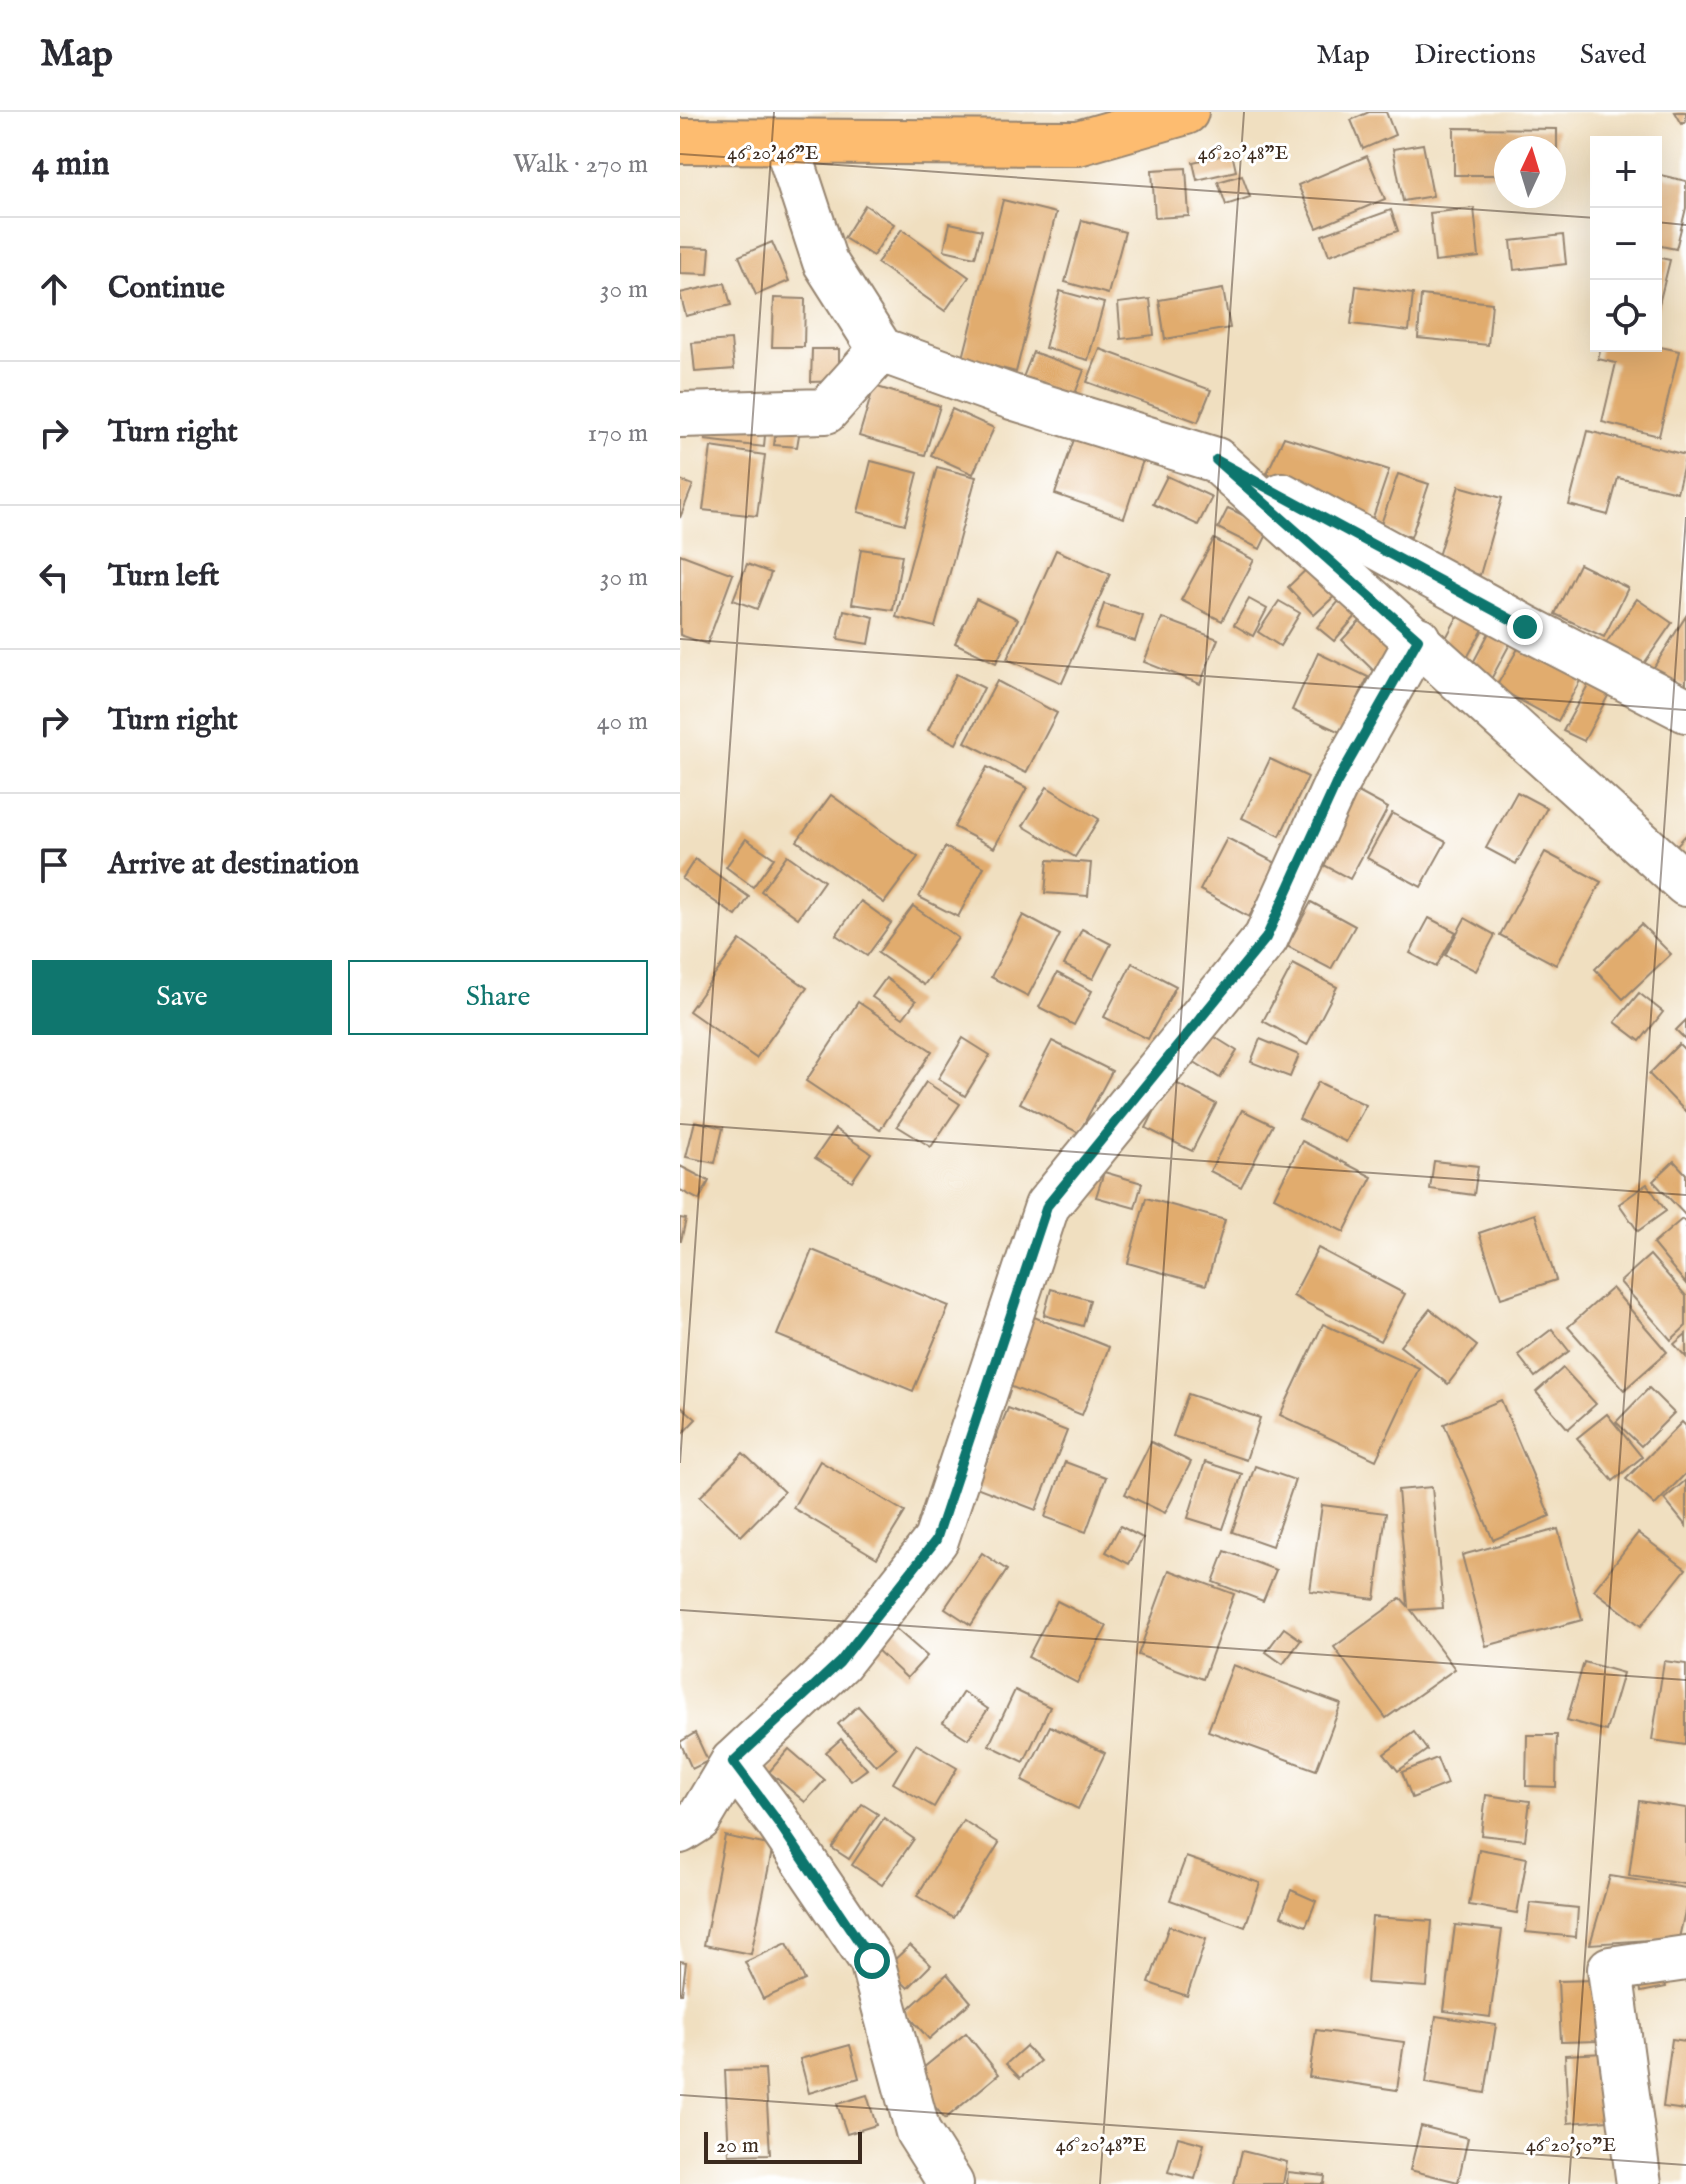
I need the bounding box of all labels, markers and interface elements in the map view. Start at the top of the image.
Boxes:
text: Map [40,31,113,79]
text: Map [1316,38,1370,73]
text: Directions [1414,38,1536,73]
text: Saved [1580,38,1646,73]
north arrow [1494,136,1566,208]
map controls [1590,136,1662,352]
button: + [1590,136,1662,208]
text: 46°20'46"E [727,141,819,166]
text: 46°20'48"E [1198,141,1289,166]
text: 4 min [32,143,110,186]
text: Walk · 270 m [513,148,648,181]
button: − [1590,208,1662,280]
icon: ahead [32,267,76,311]
text: Continue [108,270,225,308]
text: 30 m [600,273,648,306]
button: locate [1590,280,1662,352]
icon: right [32,411,76,455]
text: Turn right [108,414,238,452]
text: 170 m [588,417,648,450]
icon: left [32,555,76,599]
text: Turn left [108,558,219,596]
text: 30 m [600,561,648,594]
route end [1507,609,1543,645]
icon: right [32,699,76,743]
text: Turn right [108,702,238,740]
text: 40 m [597,705,648,738]
icon: arrive [32,843,76,887]
text: Arrive at destination [108,846,359,884]
button: Save [32,960,332,1035]
button: Share [348,960,648,1035]
route start [854,1943,890,1979]
scale bar [704,2128,862,2164]
text: 20 m [716,2132,759,2160]
text: 46°20'48"E [1056,2133,1147,2158]
text: 46°20'50"E [1526,2133,1616,2158]

